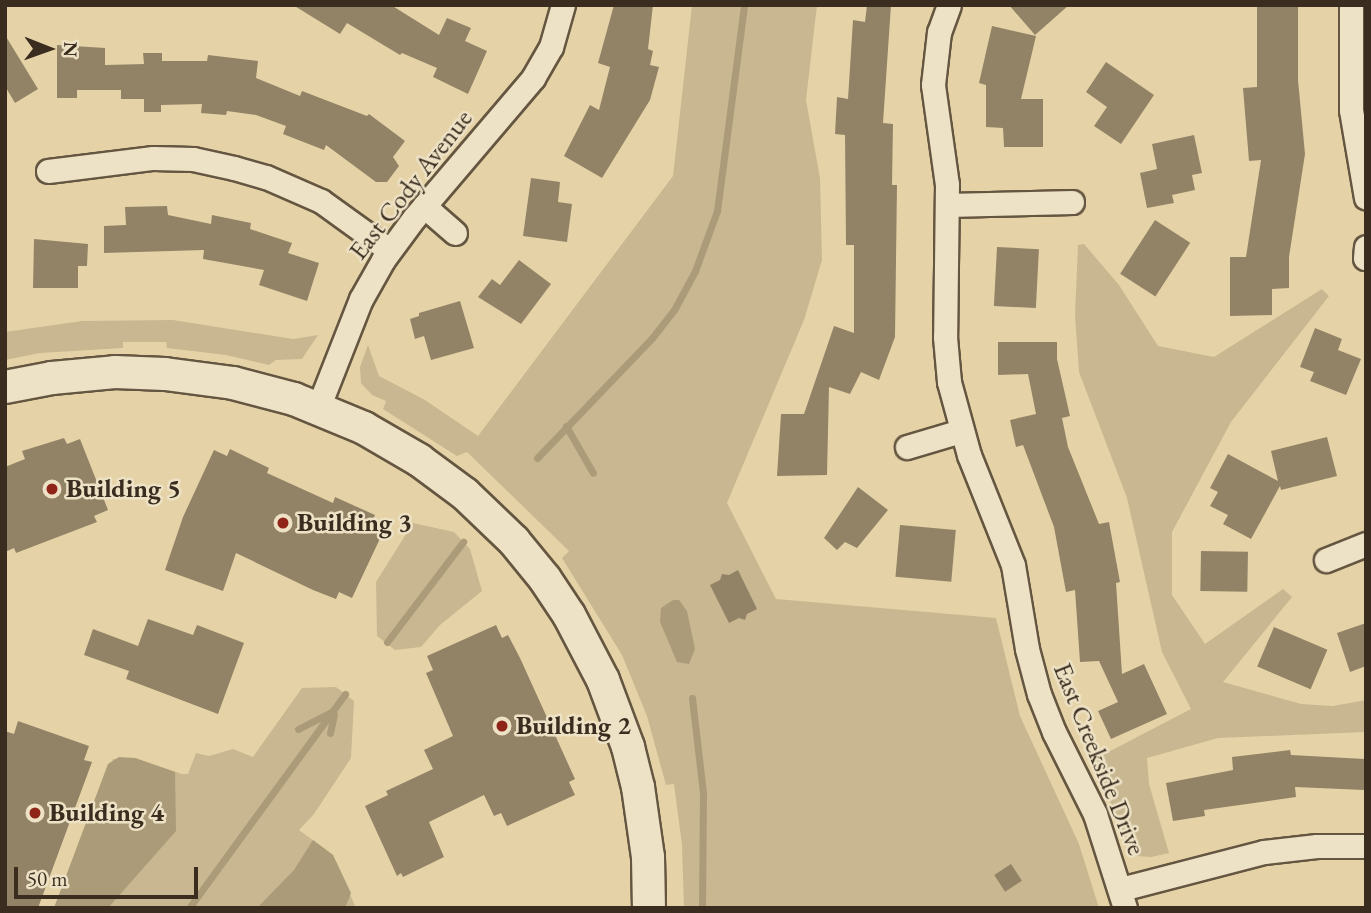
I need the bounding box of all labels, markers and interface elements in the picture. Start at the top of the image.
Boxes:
north arrow [14,14,84,84]
text: N [58,41,83,57]
street label: East Cody Avenue [343,104,479,266]
place label: Building 5 [66,473,181,505]
marker: Building 5 [44,481,60,497]
place label: Building 3 [297,507,412,539]
marker: Building 3 [275,515,291,531]
street label: East Creekside Drive [1046,658,1152,860]
place label: Building 2 [516,710,631,742]
marker: Building 2 [494,718,510,734]
place label: Building 4 [49,797,164,829]
marker: Building 4 [27,805,43,821]
scale bar [18,853,201,897]
text: 50 m [27,865,68,892]

